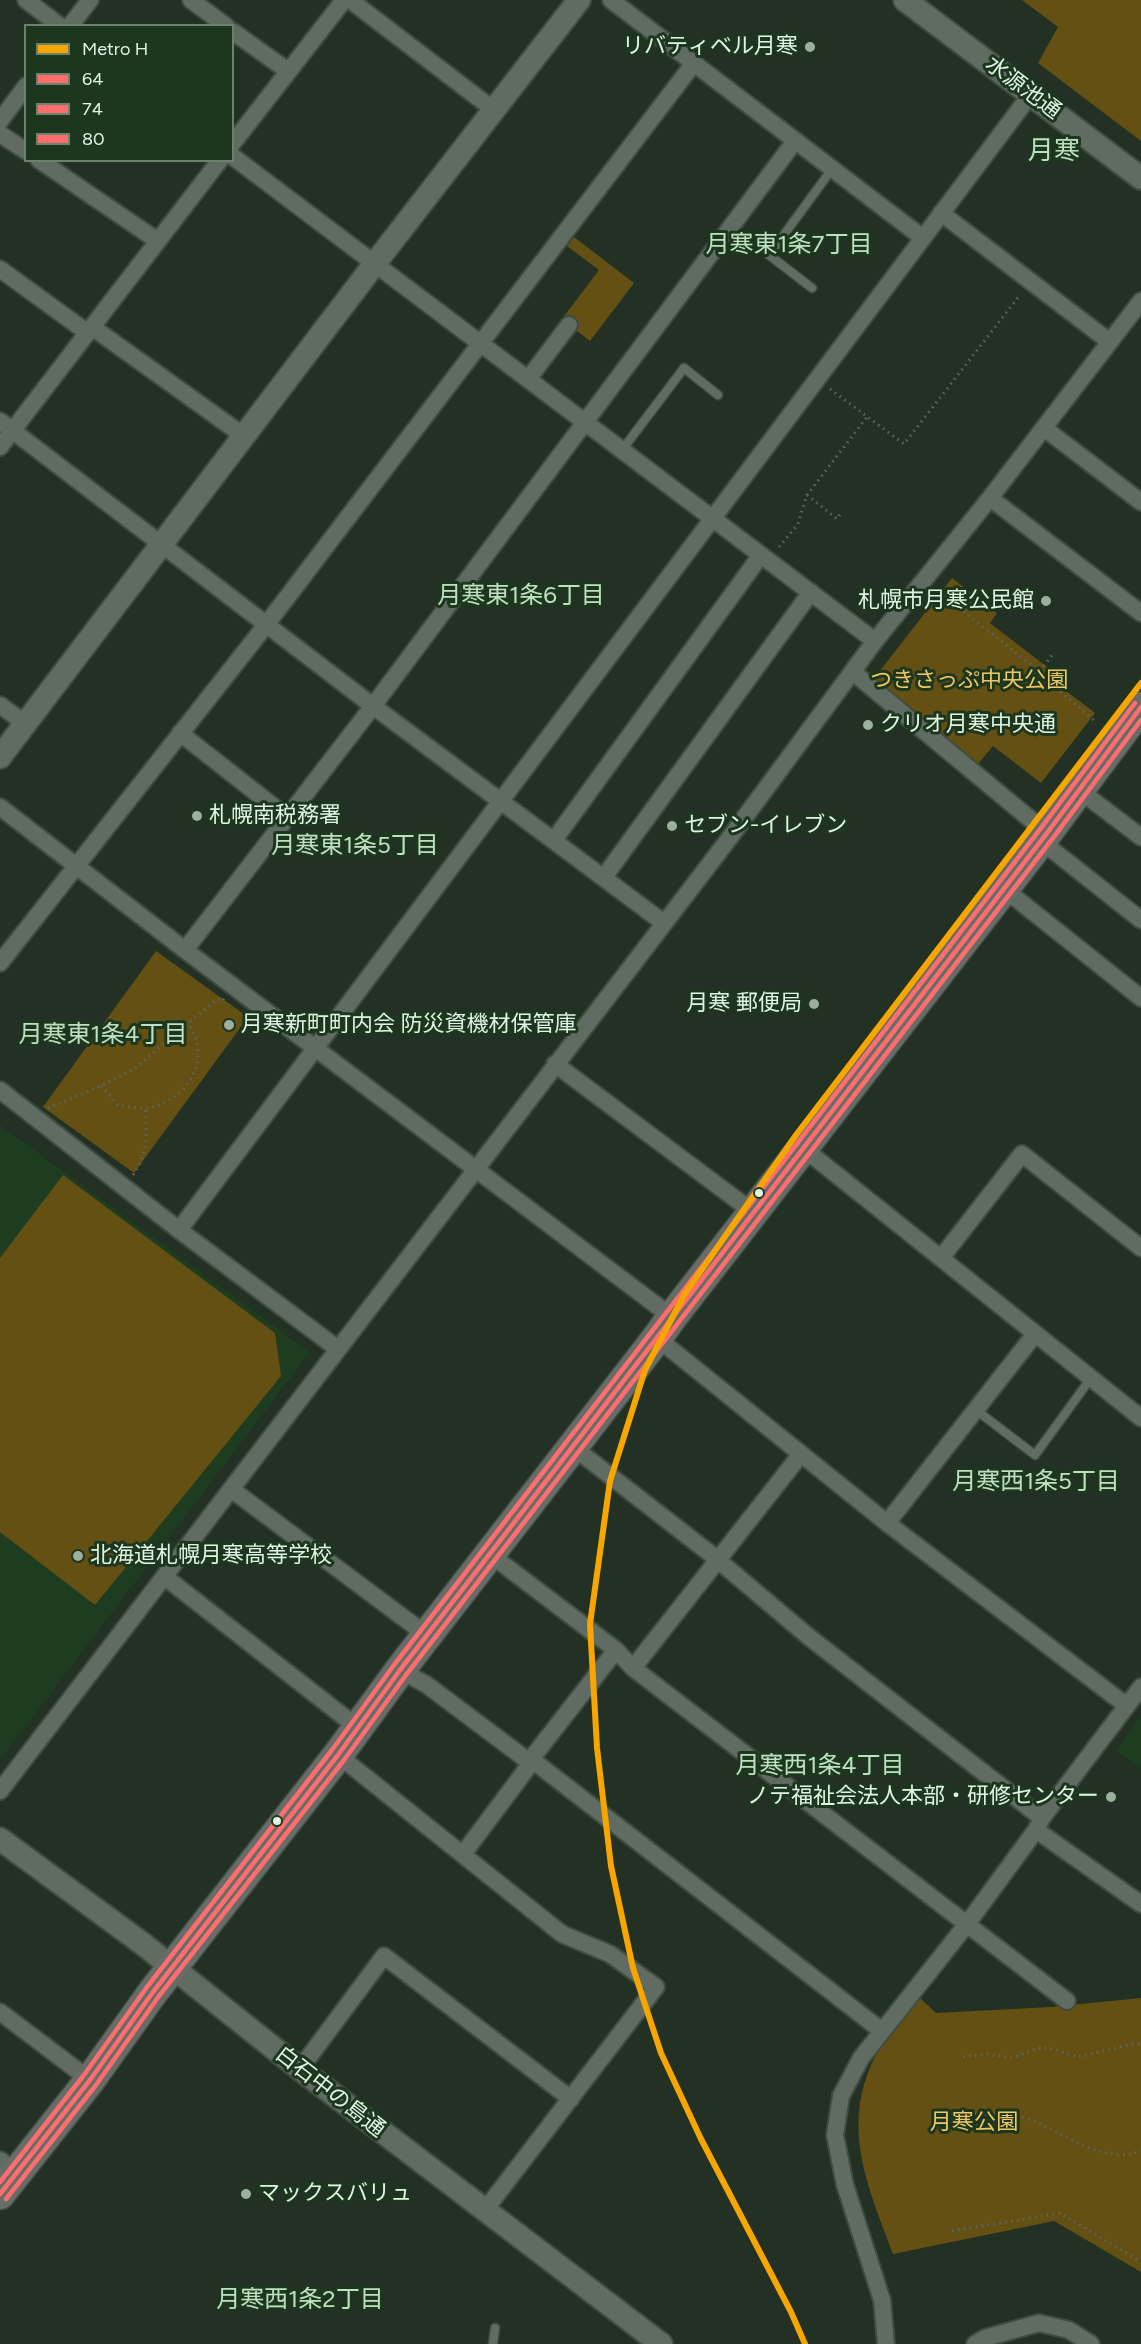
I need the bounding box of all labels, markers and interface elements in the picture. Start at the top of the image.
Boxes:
legend [24,24,234,162]
place label: リバティベル月寒 [622,34,798,60]
text: Metro H [82,38,148,60]
marker: リバティベル月寒 [803,40,817,54]
street label: 水源池通 [980,51,1066,125]
text: 64 [82,68,103,90]
text: 74 [82,98,103,120]
text: 80 [82,128,105,150]
district label: 月寒 [1028,135,1080,167]
district label: 月寒東1条7丁目 [706,231,872,259]
district label: 月寒東1条6丁目 [437,582,605,610]
place label: 札幌市月寒公民館 [858,588,1034,614]
marker: 札幌市月寒公民館 [1039,594,1053,608]
park label: つきさっぷ中央公園 [870,668,1068,694]
place label: クリオ月寒中央通 [880,712,1056,738]
marker: クリオ月寒中央通 [861,718,875,732]
place label: 札幌南税務署 [209,803,341,829]
marker: 札幌南税務署 [190,809,204,823]
place label: セブン-イレブン [684,813,847,839]
marker: セブン-イレブン [665,819,679,833]
district label: 月寒東1条5丁目 [271,832,439,860]
place label: 月寒 郵便局 [687,991,802,1017]
marker: 月寒 郵便局 [807,997,821,1011]
place label: 月寒新町町内会 防災資機材保管庫 [241,1012,576,1038]
marker: 月寒新町町内会 防災資機材保管庫 [222,1018,236,1032]
district label: 月寒東1条4丁目 [19,1021,187,1049]
unlabelled marker [753,1187,765,1199]
district label: 月寒西1条5丁目 [952,1468,1120,1496]
place label: 北海道札幌月寒高等学校 [90,1543,332,1569]
marker: 北海道札幌月寒高等学校 [71,1549,85,1563]
district label: 月寒西1条4丁目 [736,1752,904,1780]
place label: ノテ福祉会法人本部・研修センター [747,1784,1099,1810]
marker: ノテ福祉会法人本部・研修センター [1104,1790,1118,1804]
unlabelled marker [271,1815,283,1827]
street label: 白石中の島通 [270,2041,390,2143]
park label: 月寒公園 [930,2110,1018,2136]
place label: マックスバリュ [258,2181,412,2207]
marker: マックスバリュ [239,2187,253,2201]
district label: 月寒西1条2丁目 [216,2286,384,2314]

